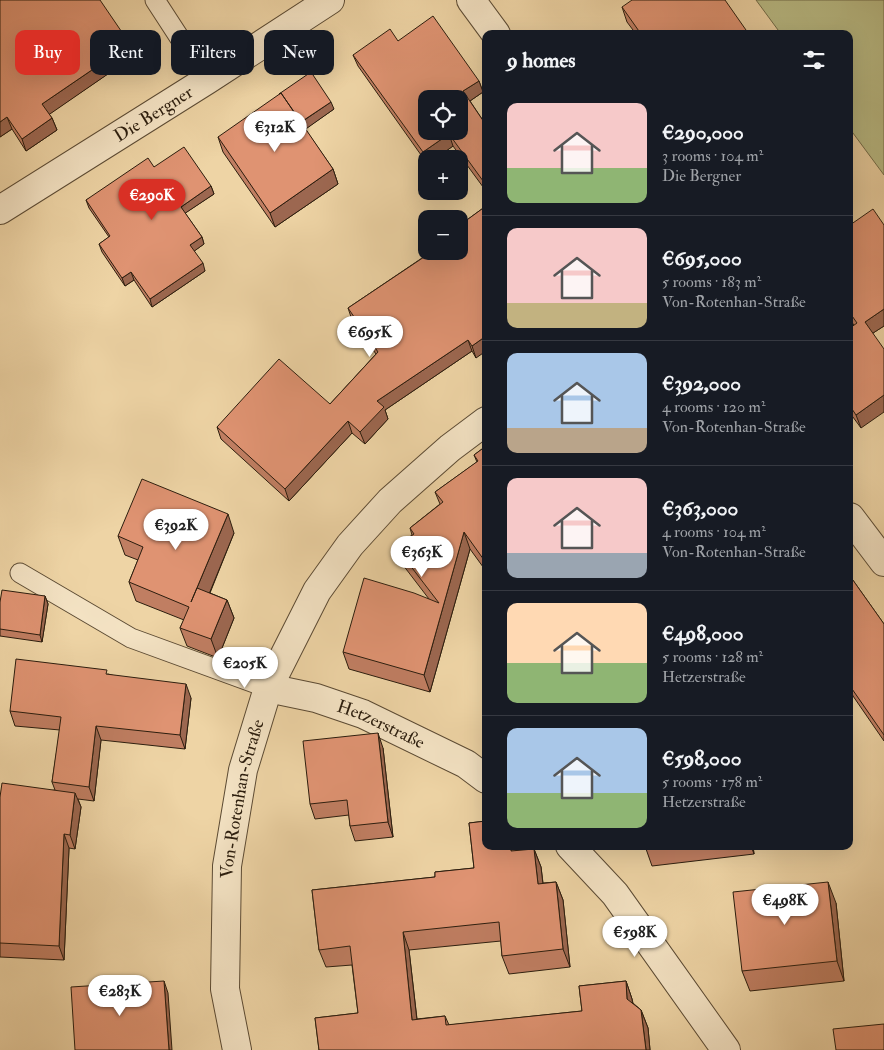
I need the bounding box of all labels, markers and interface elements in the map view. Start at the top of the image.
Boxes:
chip: Buy [15,30,80,75]
chip: Rent [90,30,161,75]
chip: Filters [171,30,254,75]
chip: New [264,30,334,75]
icon: filters [800,46,828,74]
text: 9 homes [507,47,576,74]
street label: Die Bergner [110,81,198,148]
map controls [418,90,468,260]
button: locate [418,90,468,140]
pin: €312K [240,110,310,153]
text: €312K [255,117,295,137]
text: €290,000 [662,119,744,146]
icon: home [547,123,607,183]
text: 3 rooms · 104 m² [662,146,763,166]
button: + [418,150,468,200]
text: Die Bergner [662,166,741,186]
pin: €290K [117,178,187,221]
text: €290K [129,185,175,205]
button: − [418,210,468,260]
text: €695,000 [662,245,742,272]
icon: home [547,248,607,308]
text: 5 rooms · 183 m² [662,272,761,292]
text: Von-Rotenhan-Straße [662,292,806,312]
pin: €695K [335,316,405,358]
text: €695K [348,322,392,342]
text: €392,000 [662,370,741,397]
icon: home [547,373,607,433]
text: 4 rooms · 120 m² [662,397,765,417]
text: Von-Rotenhan-Straße [662,417,806,437]
text: €363,000 [662,495,738,522]
icon: home [547,498,607,558]
pin: €392K [141,508,211,551]
text: €392K [155,515,198,535]
text: 4 rooms · 104 m² [662,522,766,542]
pin: €363K [387,536,457,578]
text: €363K [402,542,442,562]
text: Von-Rotenhan-Straße [662,542,806,562]
text: €498,000 [662,620,744,647]
icon: home [547,623,607,683]
pin: €205K [210,646,280,689]
text: 5 rooms · 128 m² [662,647,763,667]
text: €205K [223,653,267,673]
text: Hetzerstraße [662,667,746,687]
street label: Hetzerstraße [334,695,429,754]
street label: Von-Rotenhan-Straße [216,716,270,878]
text: €598,000 [662,745,741,772]
icon: home [547,748,607,808]
text: 5 rooms · 178 m² [662,772,762,792]
text: Hetzerstraße [662,792,746,812]
pin: €498K [750,884,820,926]
text: €498K [763,890,807,910]
pin: €598K [600,916,670,958]
text: €598K [613,922,657,942]
pin: €283K [85,974,155,1017]
text: €283K [99,981,141,1001]

